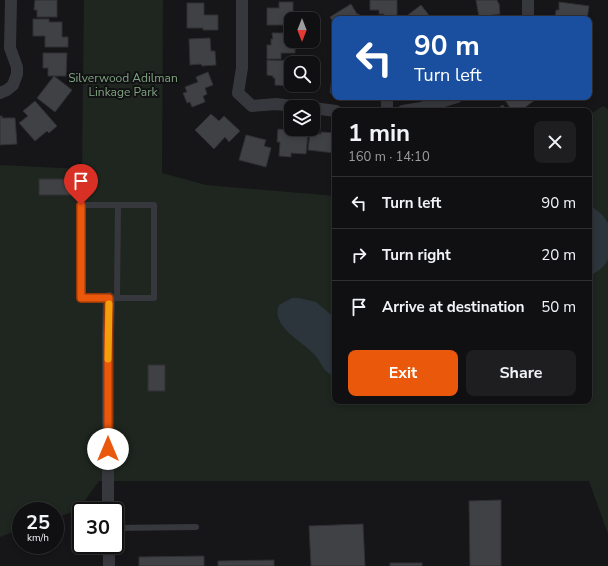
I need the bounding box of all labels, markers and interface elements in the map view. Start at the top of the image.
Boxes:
north arrow [284,12,320,48]
map controls [284,12,320,136]
text: 90 m [414,27,480,65]
icon: left [348,32,400,84]
button: search [284,56,320,92]
text: Turn left [414,63,482,87]
park label: Silverwood Adilman Linkage Park [68,70,178,100]
button: layers [284,100,320,136]
text: 1 min [348,117,410,149]
button: close [534,121,576,163]
text: 160 m · 14:10 [348,148,430,166]
pin [64,164,98,205]
icon: arrive [70,170,92,192]
icon: left [348,192,370,214]
text: Turn left [382,193,441,213]
text: 90 m [541,193,576,213]
icon: right [348,244,370,266]
text: Turn right [382,245,451,265]
text: 20 m [541,245,576,265]
icon: arrive [348,296,370,318]
text: Arrive at destination [382,297,525,317]
text: 50 m [541,297,576,317]
button: Exit [348,350,458,396]
button: Share [466,350,576,396]
position arrow [87,428,129,470]
speed limit sign: 30 [72,502,124,554]
text: 25 [26,509,50,536]
text: km/h [27,531,49,545]

